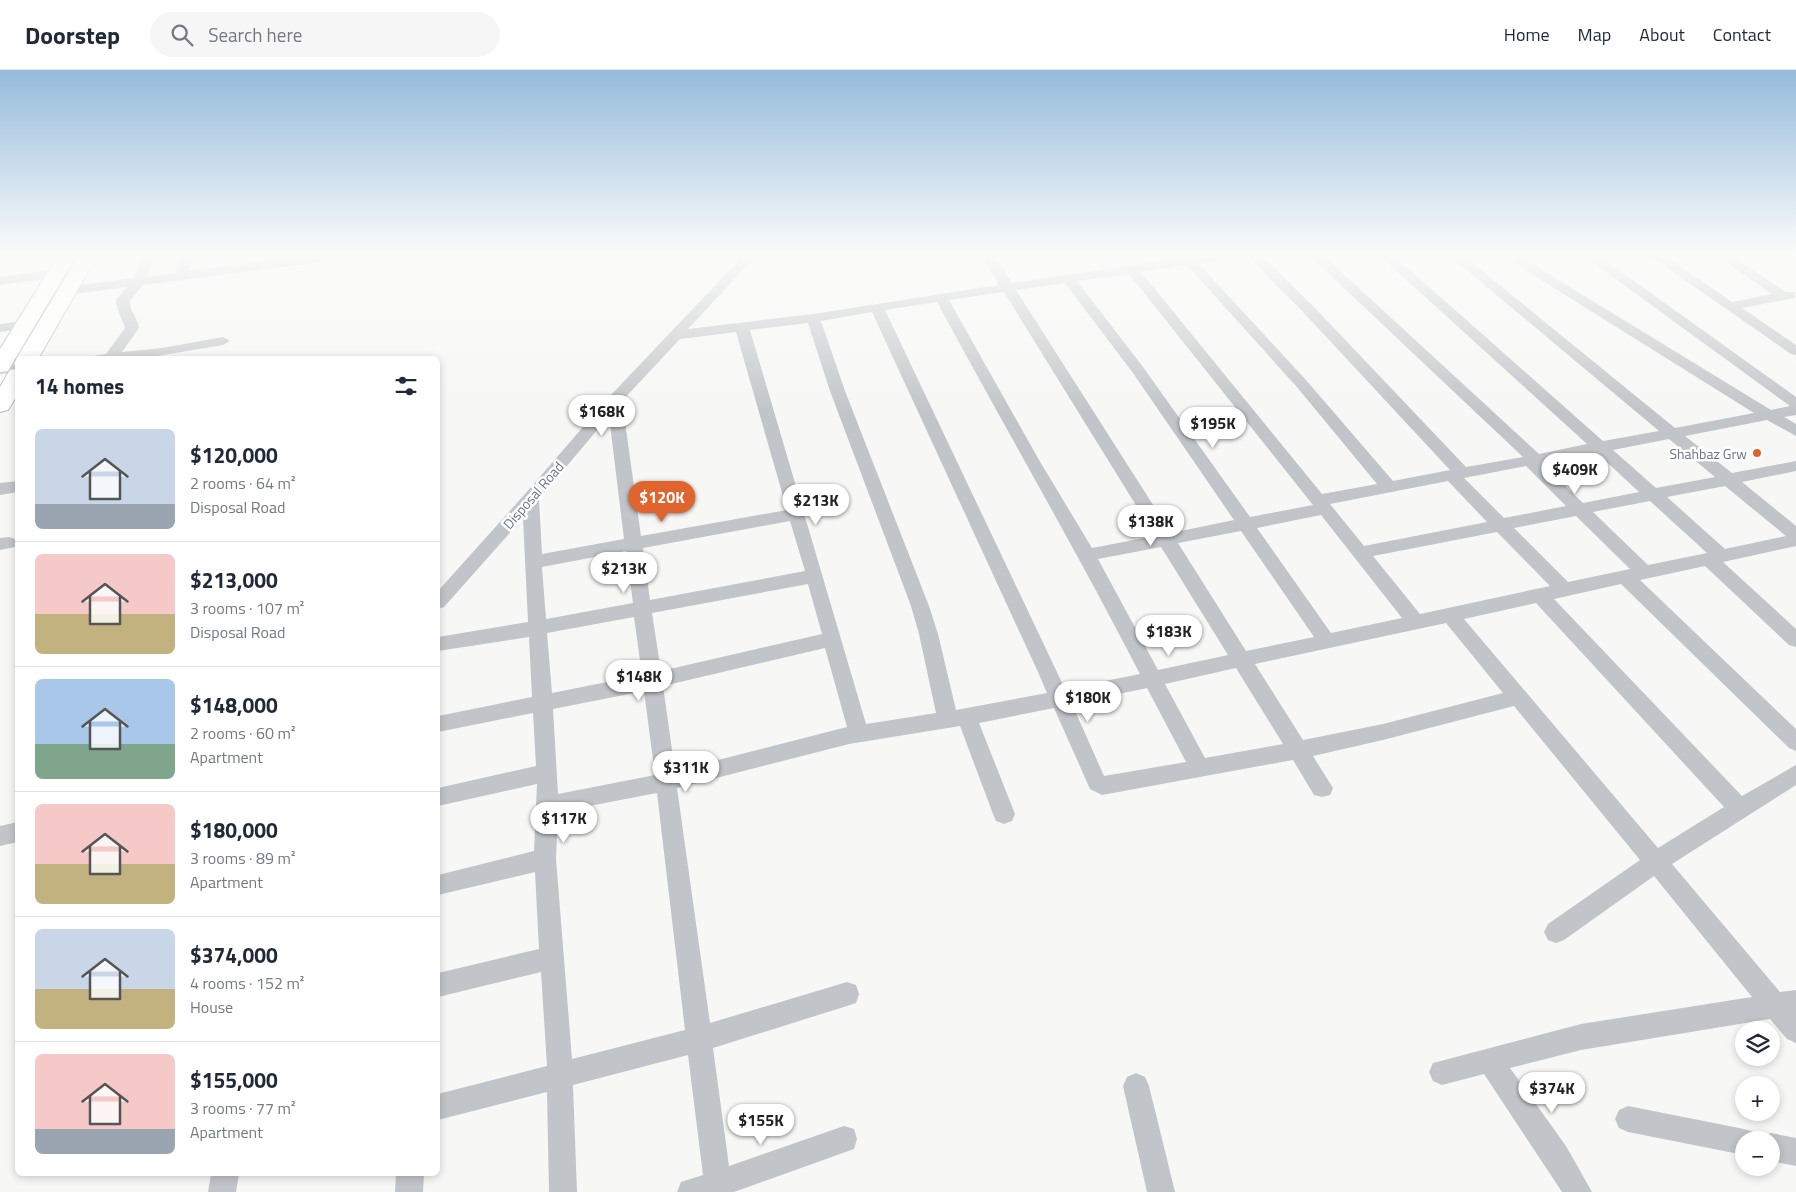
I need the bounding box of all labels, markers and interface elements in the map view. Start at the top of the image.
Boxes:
search box [150,12,500,57]
text: Doorstep [25,17,120,53]
text: Search here [208,20,302,49]
icon: search [168,21,196,49]
text: Home [1504,21,1550,48]
text: Map [1578,21,1611,48]
text: About [1639,21,1685,48]
text: Contact [1713,21,1771,48]
text: 14 homes [35,370,124,402]
icon: filters [392,372,420,400]
pin: $168K [567,394,637,437]
text: $168K [579,399,625,423]
pin: $195K [1178,406,1248,449]
text: $195K [1190,411,1236,435]
text: $120,000 [190,439,278,471]
place label: Shahbaz Grw [1669,443,1747,464]
marker: Shahbaz Grw [1751,447,1763,459]
icon: home [75,449,135,509]
pin: $409K [1540,452,1610,495]
street label: Disposal Road [498,457,568,533]
text: $409K [1552,457,1598,481]
text: 2 rooms · 64 m² [190,471,295,495]
pin: $120K [627,480,697,523]
pin: $213K [781,484,851,526]
text: $120K [639,485,685,509]
text: $213K [793,488,839,512]
text: Disposal Road [190,495,285,519]
pin: $138K [1116,504,1186,547]
text: $138K [1128,509,1174,533]
pin: $213K [589,552,659,594]
text: $213K [601,556,647,580]
text: $213,000 [190,564,278,596]
icon: home [75,574,135,634]
text: 3 rooms · 107 m² [190,596,304,620]
pin: $183K [1134,614,1204,657]
text: $183K [1146,619,1192,643]
text: Disposal Road [190,620,285,644]
pin: $148K [604,660,674,702]
text: $148K [616,664,662,688]
pin: $180K [1053,680,1123,723]
text: $180K [1065,685,1111,709]
text: $148,000 [190,689,278,721]
icon: home [75,699,135,759]
text: 2 rooms · 60 m² [190,721,295,745]
text: Apartment [190,745,263,769]
pin: $311K [651,750,721,793]
text: $311K [663,755,709,779]
pin: $117K [529,802,599,844]
text: $117K [541,806,587,830]
text: $180,000 [190,814,278,846]
icon: home [75,824,135,884]
text: 3 rooms · 89 m² [190,846,295,870]
text: Apartment [190,870,263,894]
text: $374,000 [190,939,278,971]
icon: home [75,949,135,1009]
text: 4 rooms · 152 m² [190,971,304,995]
text: House [190,995,233,1019]
map controls [1735,1021,1780,1176]
button: layers [1735,1021,1780,1066]
text: $155,000 [190,1064,278,1096]
pin: $374K [1517,1072,1587,1114]
icon: home [75,1074,135,1134]
text: $374K [1529,1076,1575,1100]
button: + [1735,1076,1780,1121]
text: 3 rooms · 77 m² [190,1096,295,1120]
pin: $155K [726,1104,796,1146]
text: $155K [738,1108,784,1132]
text: Apartment [190,1120,263,1144]
button: − [1735,1131,1780,1176]

